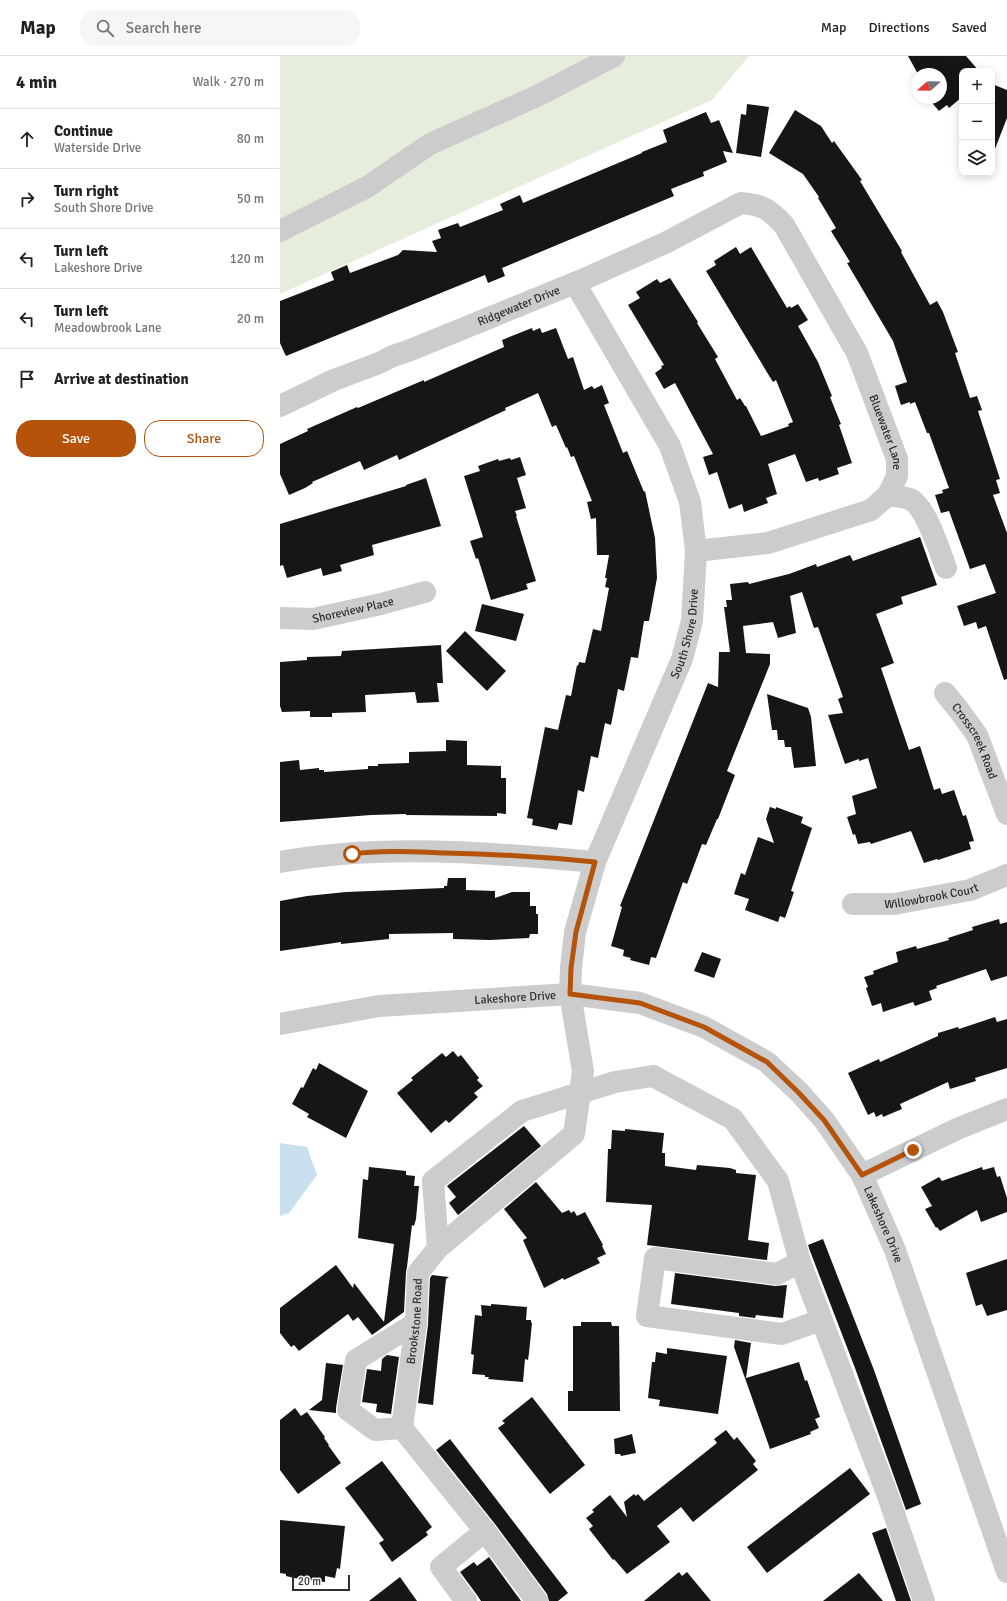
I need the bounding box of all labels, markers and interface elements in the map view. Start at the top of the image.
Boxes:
search box [80,10,360,46]
text: Map [20,16,56,40]
icon: search [94,17,116,39]
text: Search here [126,19,201,37]
text: Map [821,19,847,36]
text: Directions [869,19,930,36]
text: Saved [952,19,987,36]
north arrow [911,68,947,104]
map controls [959,68,995,176]
button: + [959,68,995,104]
text: 4 min [16,72,57,93]
text: Walk · 270 m [193,74,264,90]
button: − [959,104,995,140]
text: Continue [54,122,113,140]
icon: ahead [16,128,38,150]
text: 80 m [237,131,264,147]
text: Waterside Drive [54,140,141,156]
button: layers [959,140,995,176]
text: Turn right [54,182,119,200]
icon: right [16,188,38,210]
text: 50 m [237,191,264,207]
text: South Shore Drive [54,200,154,216]
text: Turn left [54,242,108,260]
icon: left [16,248,38,270]
text: 120 m [230,251,264,267]
text: Lakeshore Drive [54,260,143,276]
street label: Ridgewater Drive [475,283,562,330]
text: Turn left [54,302,108,320]
icon: left [16,308,38,330]
text: 20 m [237,311,264,327]
text: Meadowbrook Lane [54,320,162,336]
icon: arrive [16,368,38,390]
text: Arrive at destination [54,370,189,388]
street label: Bluewater Lane [865,392,904,470]
button: Save [16,420,136,457]
button: Share [144,420,264,457]
street label: South Shore Drive [667,588,702,681]
street label: Shoreview Place [311,594,396,627]
street label: Crosscreek Road [948,700,1000,781]
route start [343,845,361,863]
street label: Willowbrook Court [884,880,981,912]
street label: Lakeshore Drive [474,988,556,1008]
route end [904,1141,922,1159]
street label: Lakeshore Drive [860,1184,906,1265]
street label: Brookstone Road [404,1278,426,1365]
scale bar [292,1573,350,1592]
text: 20 m [298,1575,321,1588]

